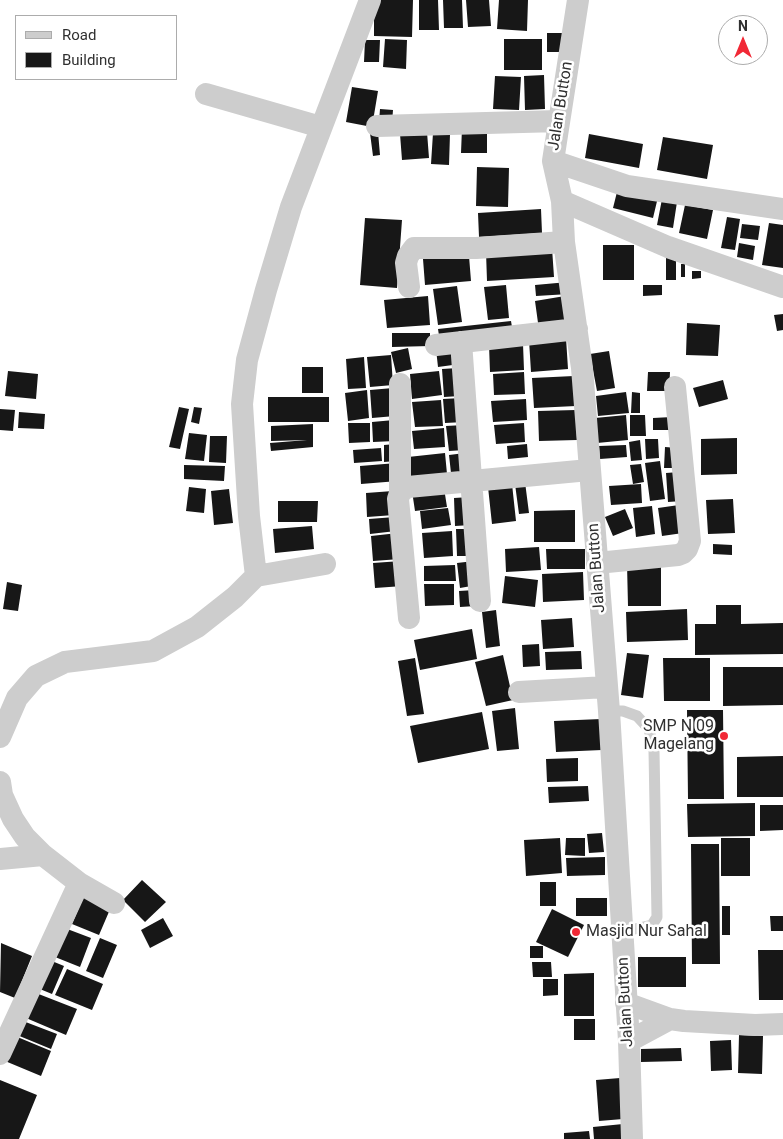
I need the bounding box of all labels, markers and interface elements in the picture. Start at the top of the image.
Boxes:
legend [15,15,178,80]
north arrow [718,15,768,65]
text: N [738,18,748,34]
text: Road [62,26,96,44]
text: Building [62,51,116,69]
street label: Jalan Button [544,60,578,152]
street label: Jalan Button [584,522,610,614]
place label: SMP N 09 Magelang [643,717,714,755]
marker: SMP N 09 Magelang [718,730,730,742]
place label: Masjid Nur Sahal [586,922,707,942]
marker: Masjid Nur Sahal [570,926,582,938]
street label: Jalan Button [614,957,638,1047]

